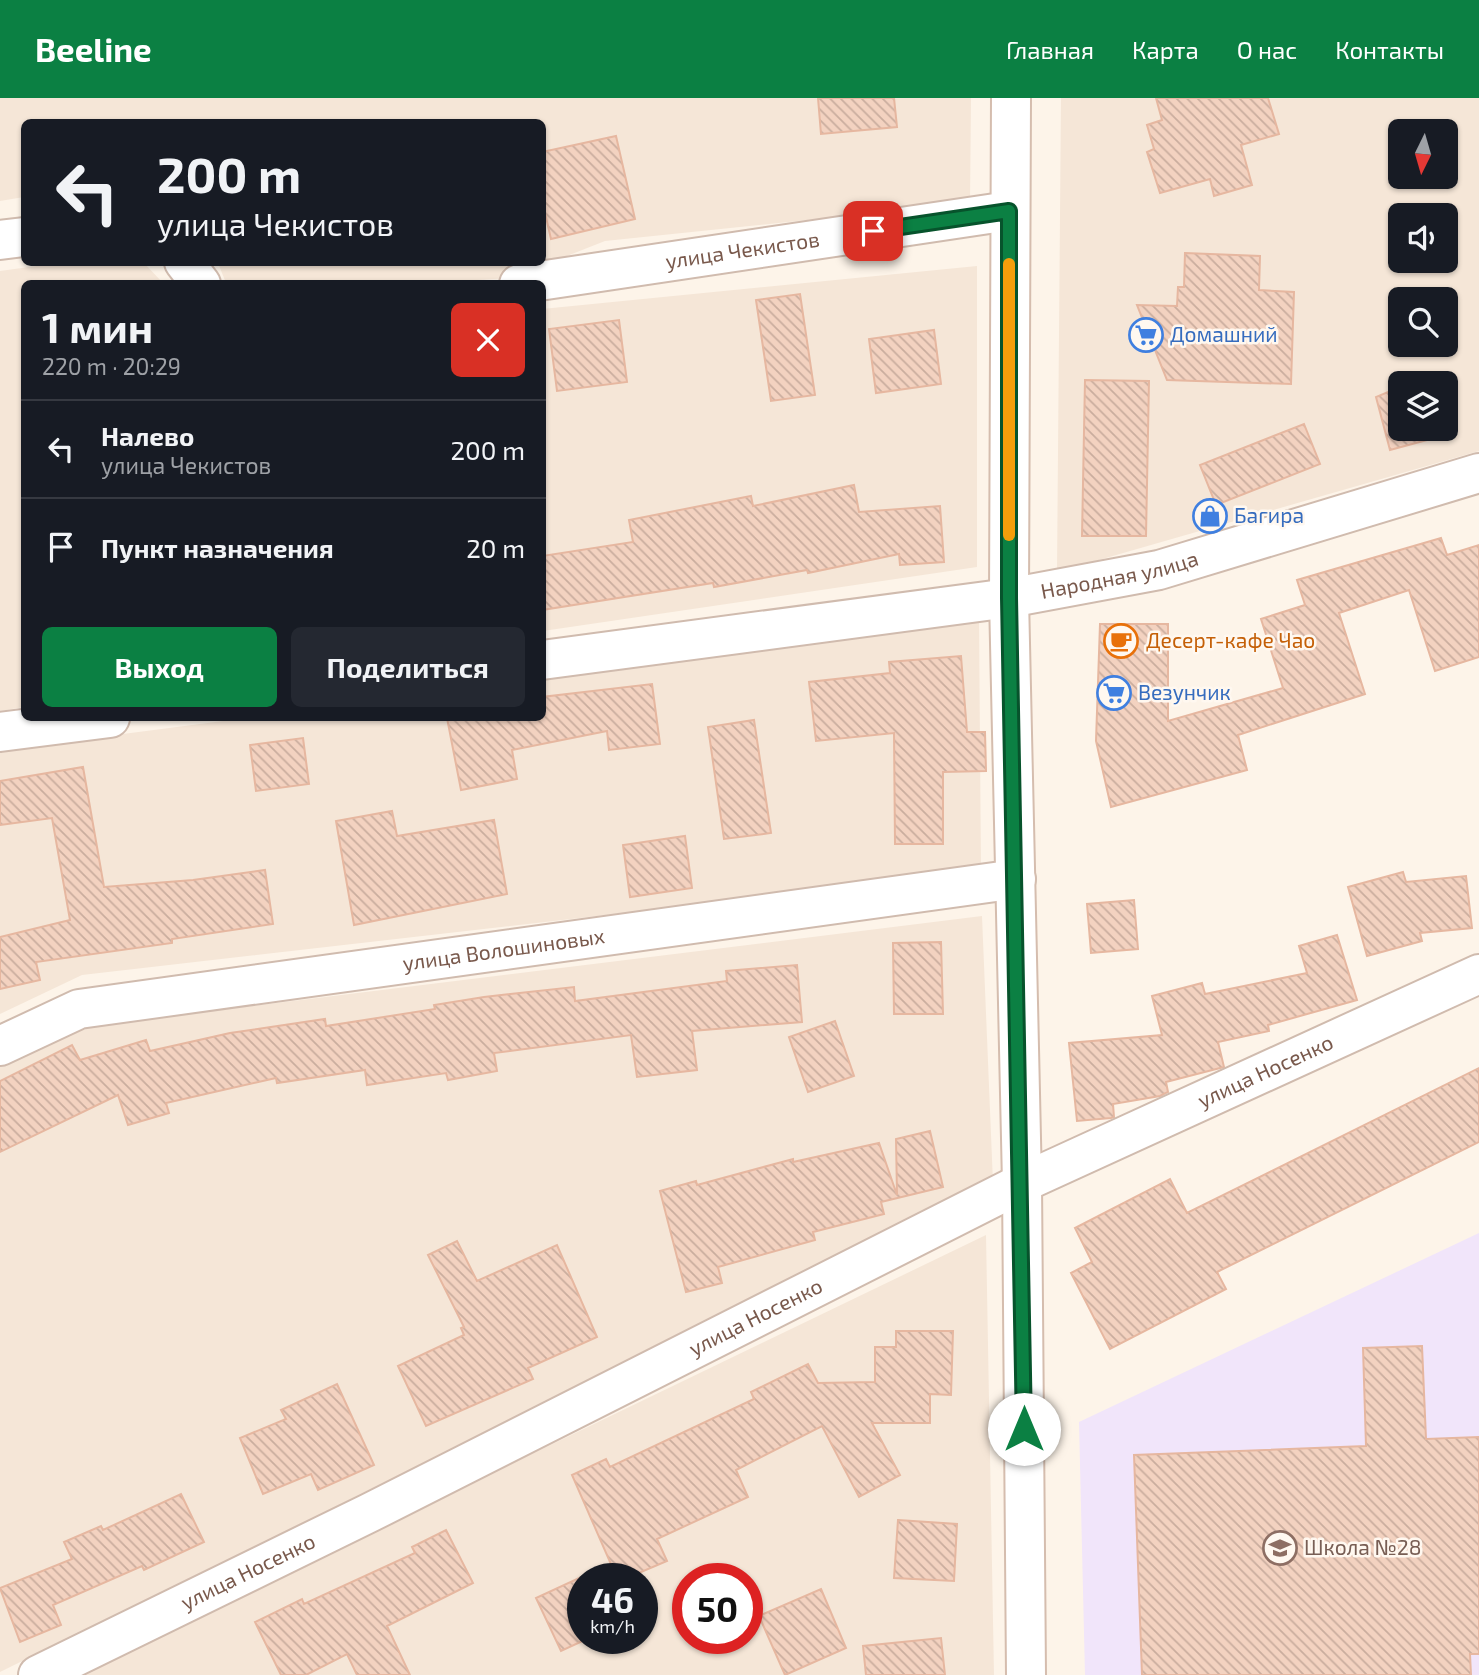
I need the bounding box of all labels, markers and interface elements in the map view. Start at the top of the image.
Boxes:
text: Beeline [35,29,152,69]
text: Главная [1006,35,1094,64]
text: Карта [1132,35,1199,64]
text: О нас [1237,35,1297,64]
text: Контакты [1335,35,1444,64]
north arrow [1388,119,1458,189]
map controls [1388,119,1458,441]
text: 200 m [157,144,301,203]
icon: left [42,147,133,238]
pin [843,201,903,261]
button: sound [1388,203,1458,273]
text: улица Чекистов [157,204,394,242]
icon: arrive [854,212,892,250]
street label: улица Чекистов [664,225,821,274]
button: search [1388,287,1458,357]
text: 1 мин [42,301,153,351]
button: close [451,303,525,377]
supermarket icon: Домашний [1127,316,1165,354]
place label: Домашний [1170,321,1278,346]
text: 220 m · 20:29 [42,352,181,380]
button: layers [1388,371,1458,441]
text: Налево [101,420,194,451]
icon: left [42,430,80,468]
text: 200 m [450,434,525,465]
text: улица Чекистов [101,451,271,479]
shop icon: Багира [1191,497,1229,535]
place label: Багира [1234,502,1304,527]
icon: arrive [42,528,80,566]
text: Пункт назначения [101,532,334,563]
text: 20 m [466,532,525,563]
street label: Народная улица [1039,545,1201,603]
cafe icon: Десерт-кафе Чао [1102,622,1140,660]
button: Выход [42,627,277,707]
button: Поделиться [291,627,525,707]
place label: Десерт-кафе Чао [1146,627,1315,652]
supermarket icon: Везунчик [1095,674,1133,712]
place label: Везунчик [1138,679,1231,705]
street label: улица Волошиновых [401,922,606,976]
street label: улица Носенко [1193,1028,1337,1113]
street label: улица Носенко [684,1272,826,1361]
position arrow [987,1392,1061,1466]
street label: улица Носенко [176,1527,319,1615]
school or university icon: Школа №28 [1261,1529,1299,1567]
place label: Школа №28 [1304,1534,1422,1559]
speed limit sign: 50 [672,1563,763,1654]
text: 46 [591,1578,634,1620]
text: km/h [590,1615,635,1637]

